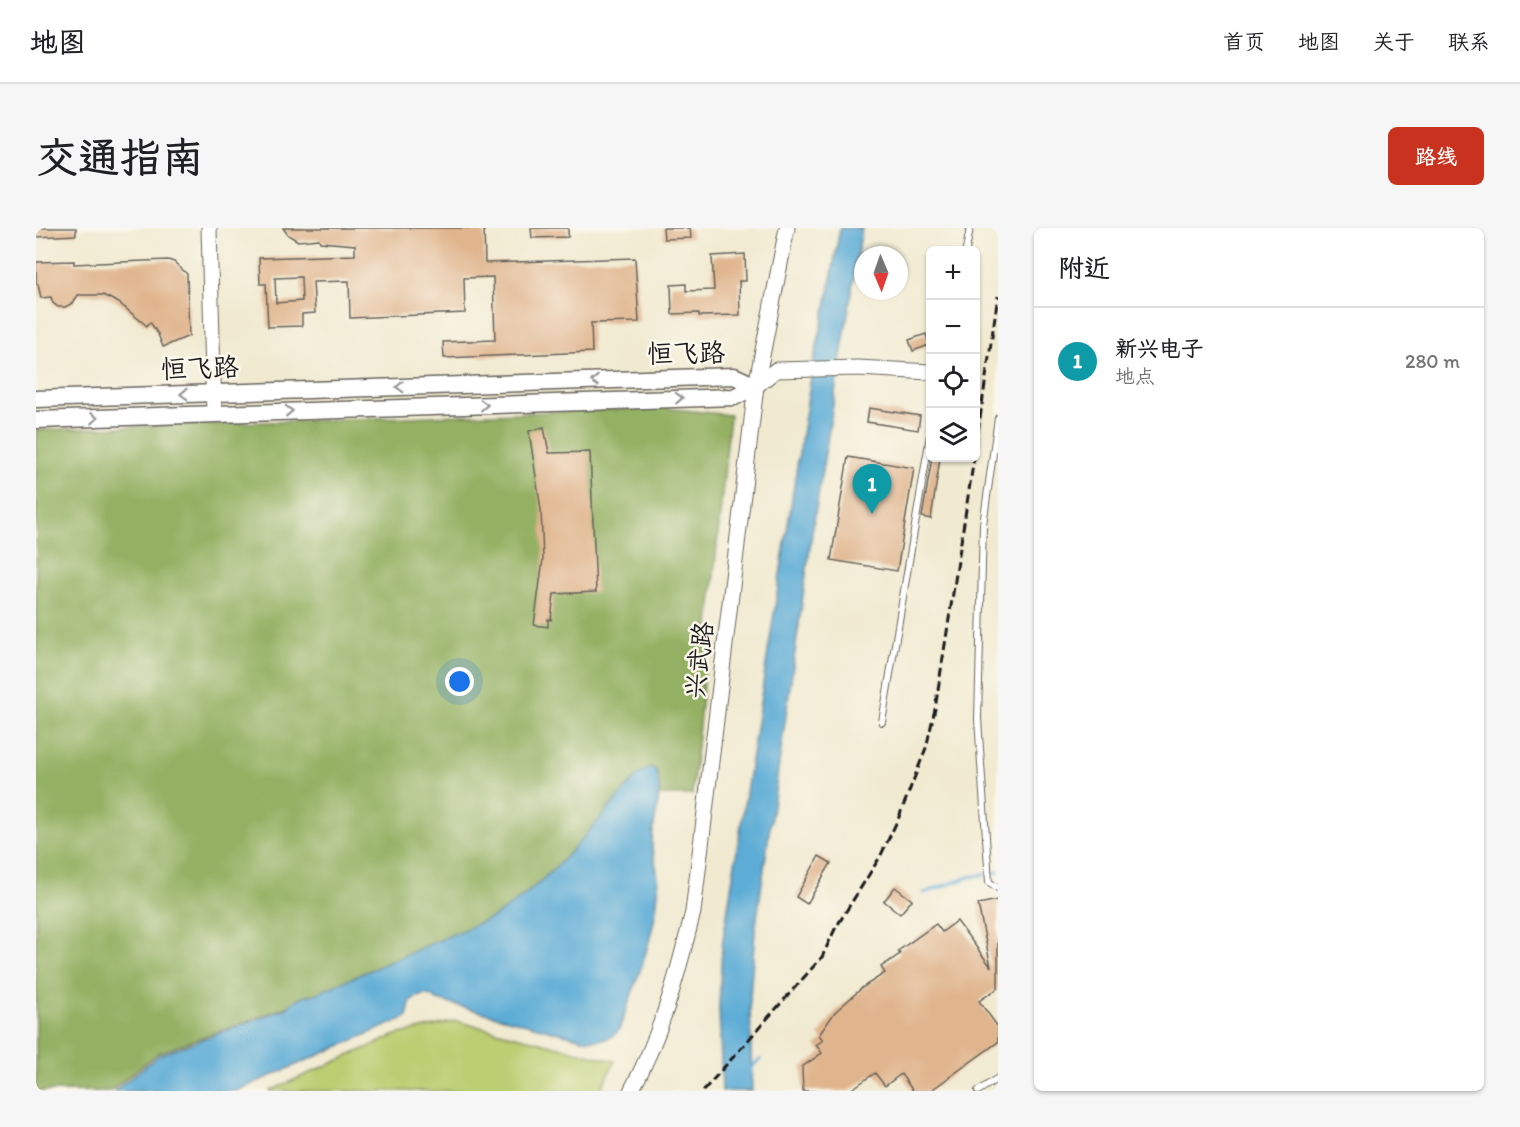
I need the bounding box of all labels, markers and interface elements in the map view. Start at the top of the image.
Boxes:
text: 地图 [30,25,86,59]
text: 首页 [1223,29,1265,54]
text: 地图 [1298,29,1340,54]
text: 关于 [1373,29,1415,54]
text: 联系 [1448,29,1490,54]
button: 路线 [1388,127,1484,185]
text: 交通指南 [36,132,204,183]
north arrow [854,246,908,300]
map controls [926,246,980,462]
button: + [926,246,980,300]
text: 附近 [1058,252,1110,284]
button: − [926,300,980,354]
text: 新兴电子 [1115,335,1203,362]
street label: 恒飞路 [647,336,725,370]
text: 1 [1073,349,1082,373]
text: 280 m [1405,349,1460,373]
street label: 恒飞路 [160,351,240,385]
button: locate [926,354,980,408]
text: 地点 [1115,364,1155,388]
one-way arrow [590,375,599,387]
one-way arrow [395,381,404,393]
one-way arrow [179,388,188,400]
one-way arrow [675,392,684,405]
one-way arrow [480,398,489,411]
one-way arrow [285,405,294,417]
button: layers [926,408,980,462]
one-way arrow [90,411,99,424]
pin: 1 [852,464,892,514]
street label: 兴武路 [678,619,720,701]
your location [445,667,474,696]

